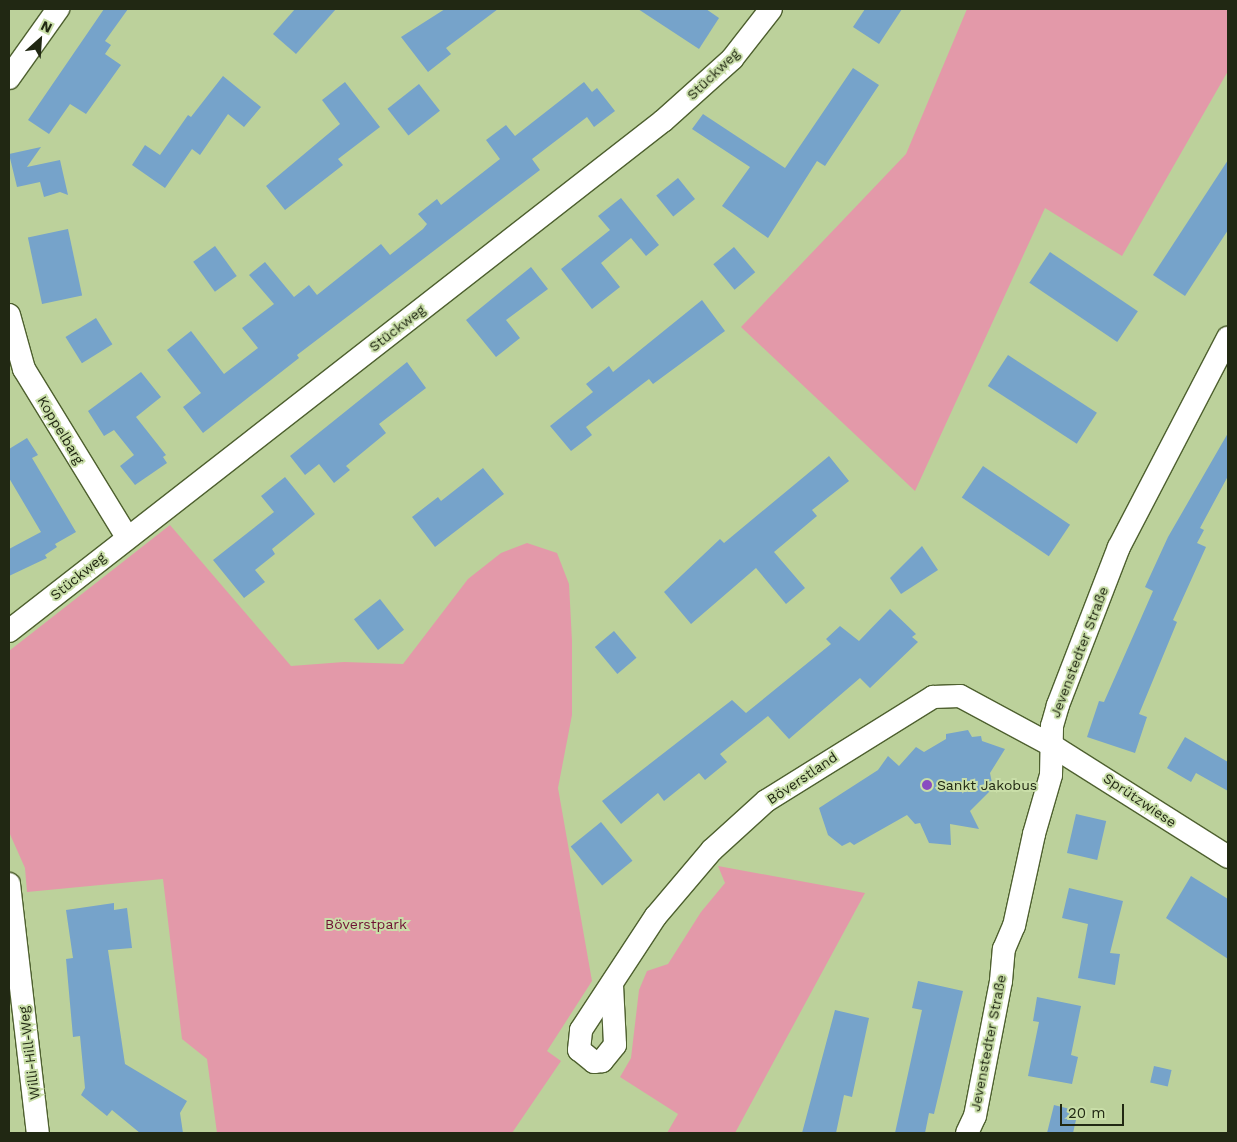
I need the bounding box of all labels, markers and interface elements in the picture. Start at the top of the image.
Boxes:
north arrow [15,15,65,65]
text: N [38,17,55,36]
street label: Stückweg [683,45,743,103]
street label: Stückweg [366,301,428,355]
street label: Koppelbarg [34,393,88,467]
street label: Stückweg [47,549,109,603]
street label: Jevenstedter Straße [1046,584,1112,720]
street label: Böverstland [764,748,840,808]
street label: Sprützwiese [1100,769,1180,831]
place label: Sankt Jakobus [937,777,1037,793]
marker: Sankt Jakobus [921,779,933,791]
park label: Böverstpark [325,916,407,932]
street label: Jevenstedter Straße [966,973,1010,1113]
street label: Willi-Hill-Weg [15,1005,43,1101]
scale bar [1062,1094,1126,1126]
text: 20 m [1068,1104,1106,1122]

